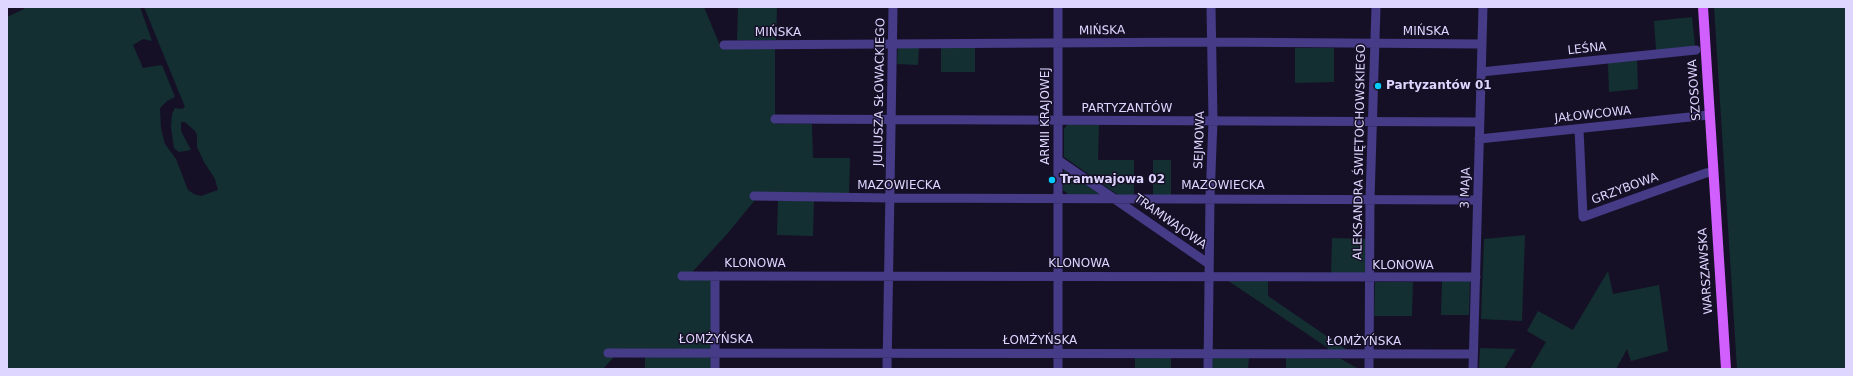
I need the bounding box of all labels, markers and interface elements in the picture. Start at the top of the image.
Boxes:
street label: JULIUSZA SŁOWACKIEGO [872,18,888,166]
street label: MIŃSKA [1079,23,1125,39]
street label: MIŃSKA [1403,25,1449,39]
street label: MIŃSKA [755,26,801,40]
street label: LEŚNA [1567,40,1607,58]
street label: ALEKSANDRA ŚWIĘTOCHOWSKIEGO [1351,44,1369,260]
street label: SZOSOWA [1686,59,1704,121]
street label: ARMII KRAJOWEJ [1039,67,1053,165]
place label: Partyzantów 01 [1386,79,1492,93]
marker: Partyzantów 01 [1373,81,1383,91]
street label: PARTYZANTÓW [1082,102,1172,116]
street label: JAŁOWCOWA [1554,104,1632,126]
street label: SEJMOWA [1192,111,1208,169]
street label: 3 MAJA [1458,167,1474,209]
street label: GRZYBOWA [1590,170,1660,208]
place label: Tramwajowa 02 [1060,173,1165,187]
marker: Tramwajowa 02 [1047,175,1057,185]
street label: MAZOWIECKA [857,179,941,193]
street label: MAZOWIECKA [1181,179,1265,193]
street label: TRAMWAJOWA [1131,192,1209,252]
street label: WARSZAWSKA [1696,227,1716,315]
street label: KLONOWA [724,257,786,271]
street label: KLONOWA [1048,257,1110,271]
street label: KLONOWA [1372,259,1434,273]
street label: ŁOMŻYŃSKA [679,333,753,347]
street label: ŁOMŻYŃSKA [1003,334,1077,348]
street label: ŁOMŻYŃSKA [1327,335,1401,349]

